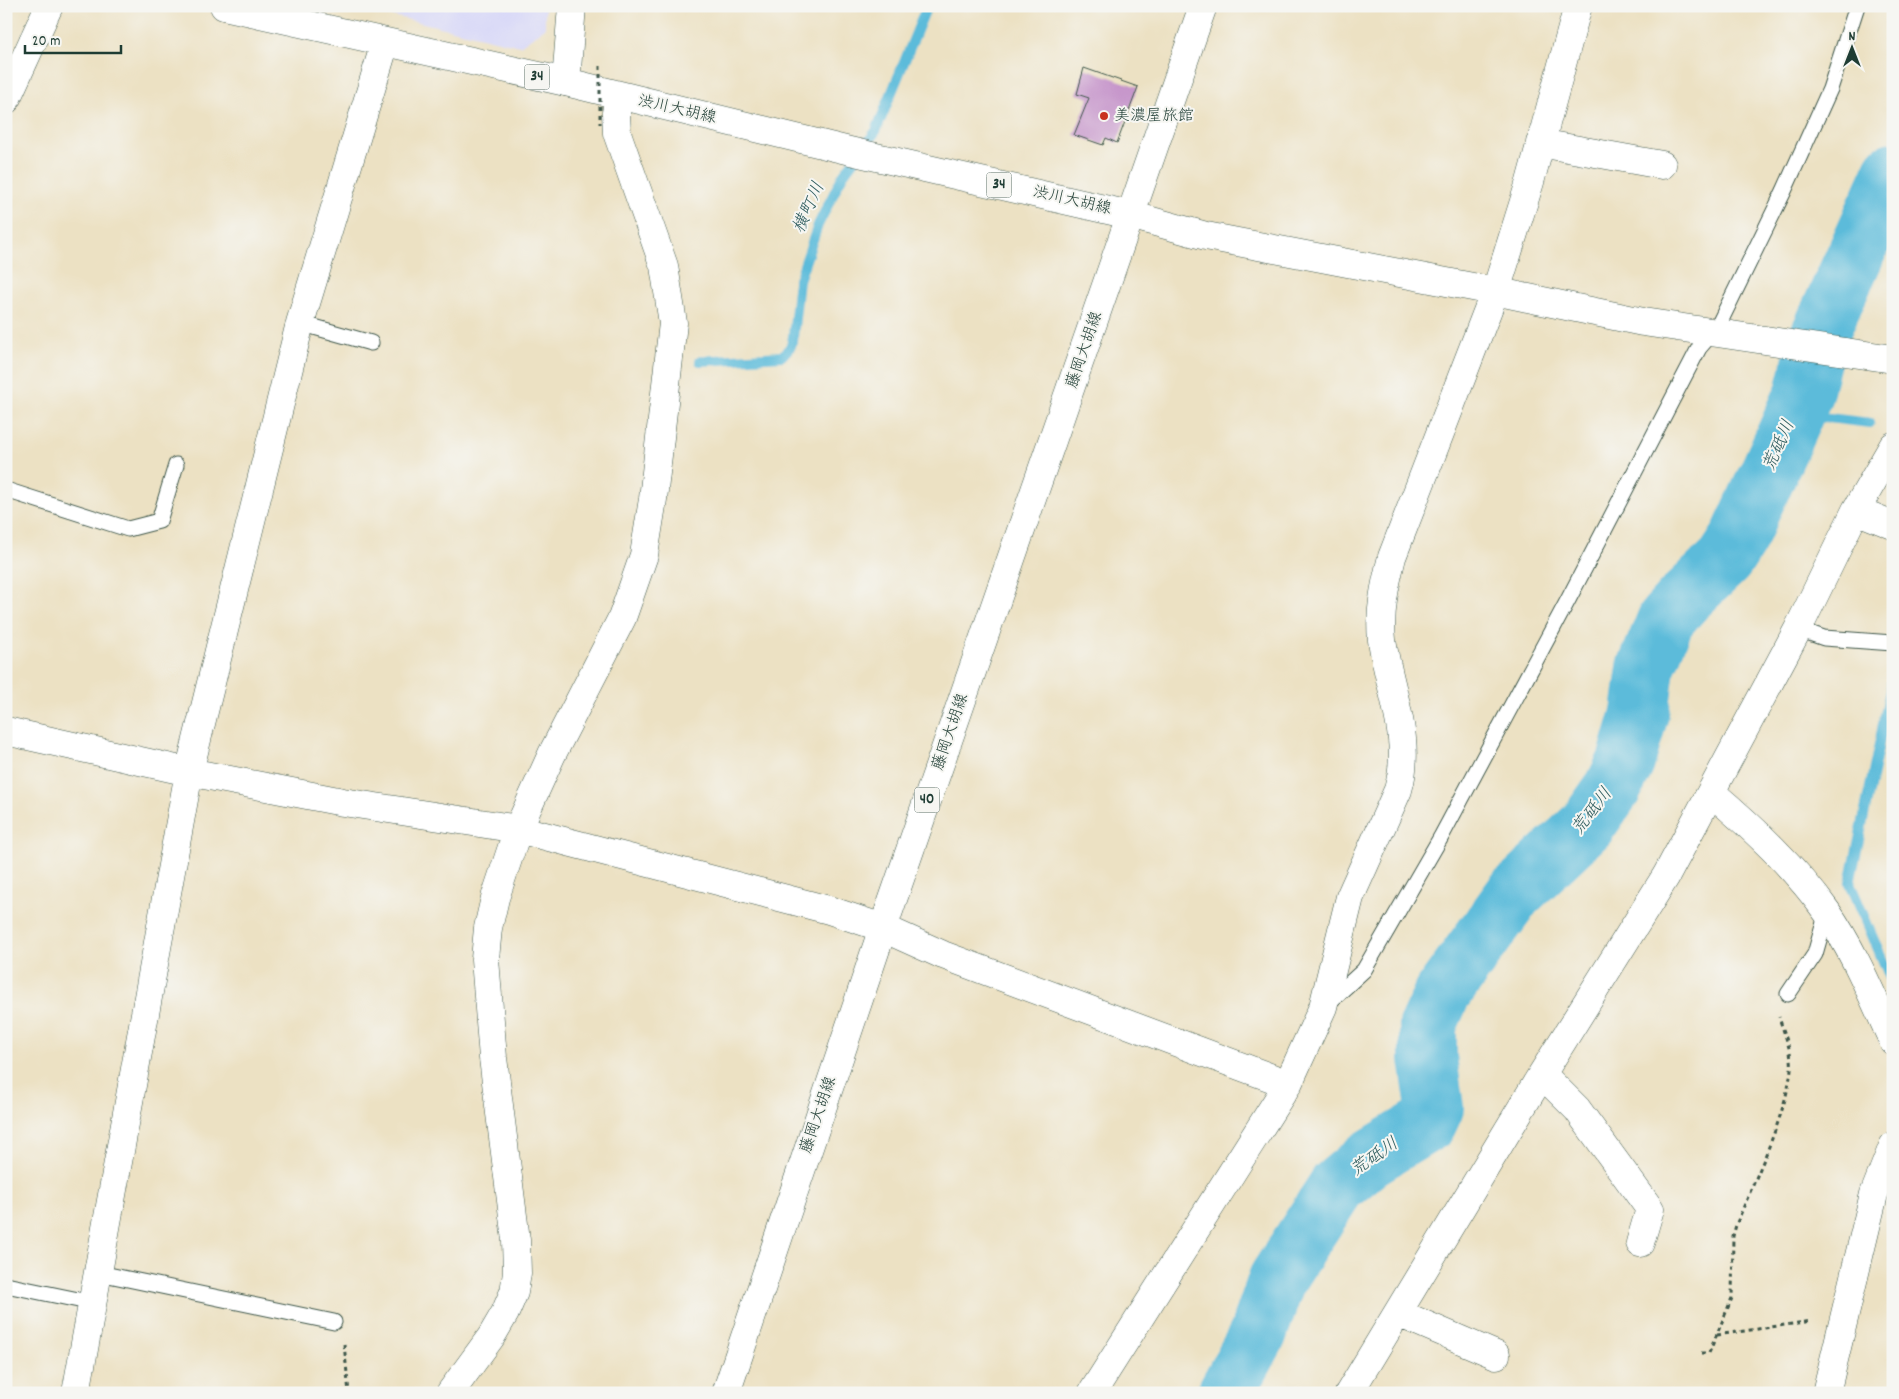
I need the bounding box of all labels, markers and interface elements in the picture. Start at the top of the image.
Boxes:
scale bar [25,22,121,54]
north arrow [1826,22,1876,72]
text: N [1849,27,1856,47]
text: 20 m [32,31,60,53]
road number: 34 [524,64,550,90]
street label: 渋川大胡線 [635,90,719,130]
place label: 美濃屋旅館 [1114,105,1194,128]
marker: 美濃屋旅館 [1098,110,1110,122]
road number: 34 [986,172,1012,198]
water label: 横町川 [788,178,832,238]
street label: 渋川大胡線 [1030,181,1114,221]
street label: 藤岡大胡線 [1061,308,1109,392]
water label: 荒砥川 [1758,416,1802,476]
street label: 藤岡大胡線 [927,690,975,774]
water label: 荒砥川 [1567,783,1619,841]
road number: 40 [914,788,940,812]
street label: 藤岡大胡線 [795,1073,843,1157]
water label: 荒砥川 [1346,1132,1404,1184]

